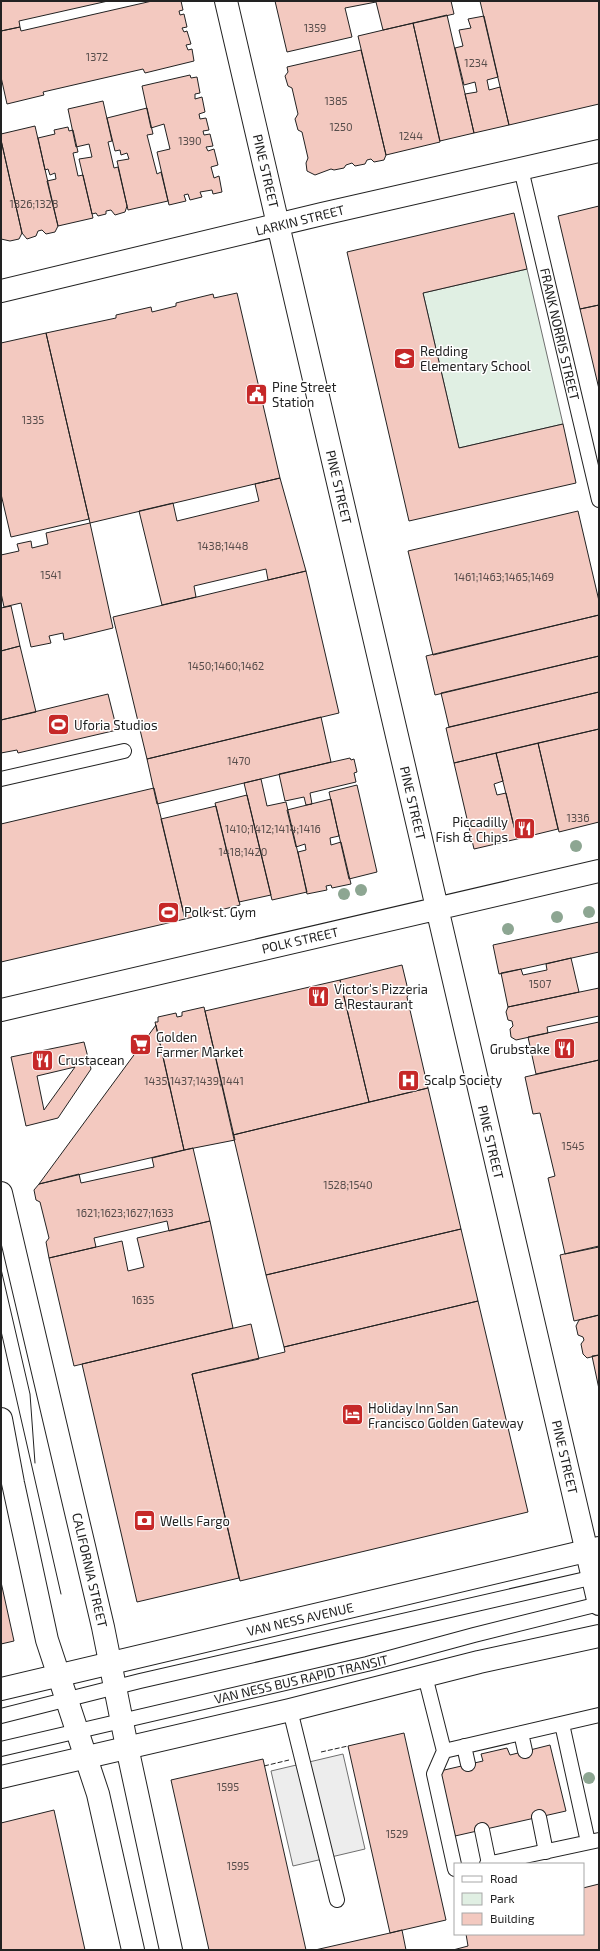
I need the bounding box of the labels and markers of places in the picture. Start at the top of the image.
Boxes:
place label: Redding Elementary School [420,343,531,374]
school or university icon: Redding Elementary School [392,345,418,371]
place label: Pine Street Station [272,379,337,410]
public building icon: Pine Street Station [244,381,270,407]
sports icon: Uforia Studios [45,712,71,738]
place label: Uforia Studios [74,717,158,733]
place label: Piccadilly Fish & Chips [435,814,508,845]
restaurant icon: Piccadilly Fish & Chips [511,816,537,842]
sports icon: Polk st. Gym [156,899,182,925]
place label: Polk st. Gym [184,904,256,920]
place label: Victor's Pizzeria & Restaurant [334,981,428,1012]
restaurant icon: Victor's Pizzeria & Restaurant [306,983,332,1009]
place label: Golden Farmer Market [156,1029,243,1060]
supermarket icon: Golden Farmer Market [128,1031,154,1057]
restaurant icon: Grubstake [552,1036,578,1062]
place label: Grubstake [490,1041,550,1057]
restaurant icon: Crustacean [29,1047,55,1073]
place label: Crustacean [58,1052,125,1068]
hospital icon: Scalp Society [395,1067,421,1093]
place label: Scalp Society [424,1072,502,1088]
place label: Holiday Inn San Francisco Golden Gateway [368,1400,524,1431]
hotel icon: Holiday Inn San Francisco Golden Gateway [340,1402,366,1428]
bank icon: Wells Fargo [131,1508,157,1534]
place label: Wells Fargo [160,1513,230,1529]

